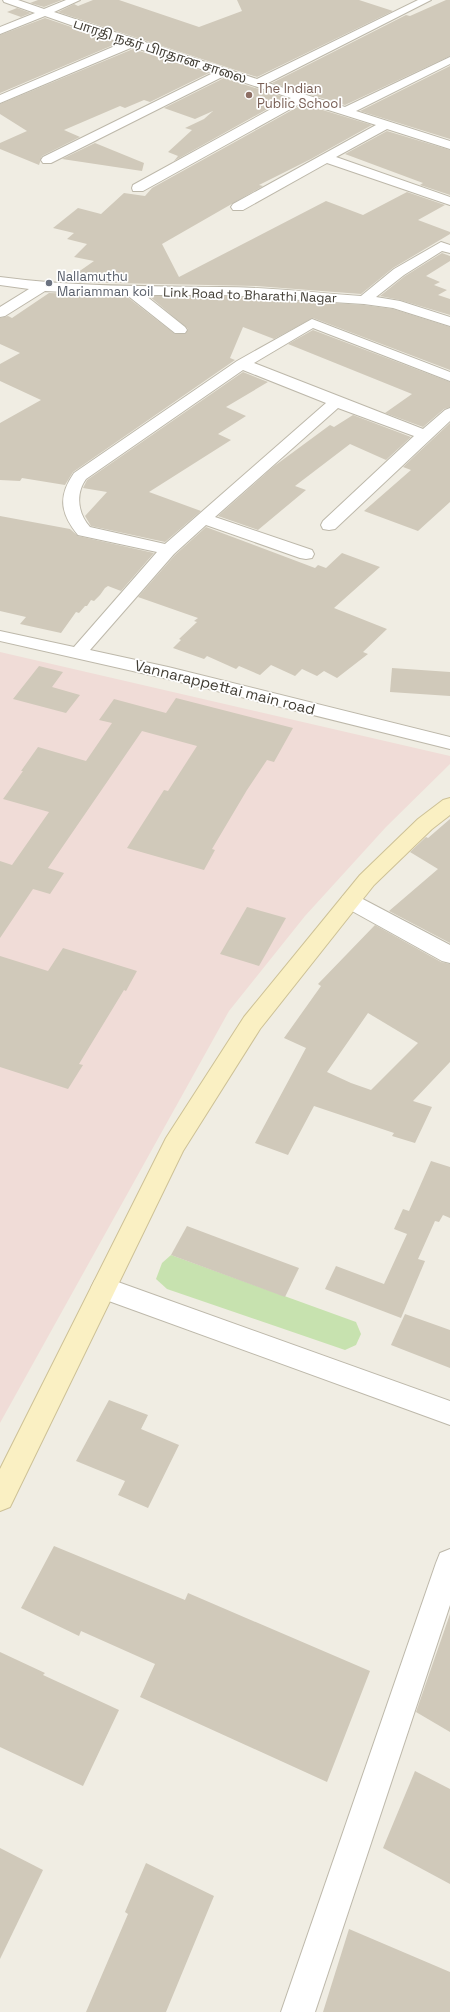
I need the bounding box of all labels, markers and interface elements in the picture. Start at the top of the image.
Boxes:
street label: பாரதி நகர் பிரதான சாலை [71,15,249,87]
place label: The Indian Public School [257,80,342,112]
marker: The Indian Public School [244,90,254,100]
place label: Nallamuthu Mariamman koil [57,268,153,300]
marker: Nallamuthu Mariamman koil [44,278,54,288]
street label: Link Road to Bharathi Nagar [163,283,337,307]
street label: Vannarappettai main road [133,655,317,719]

